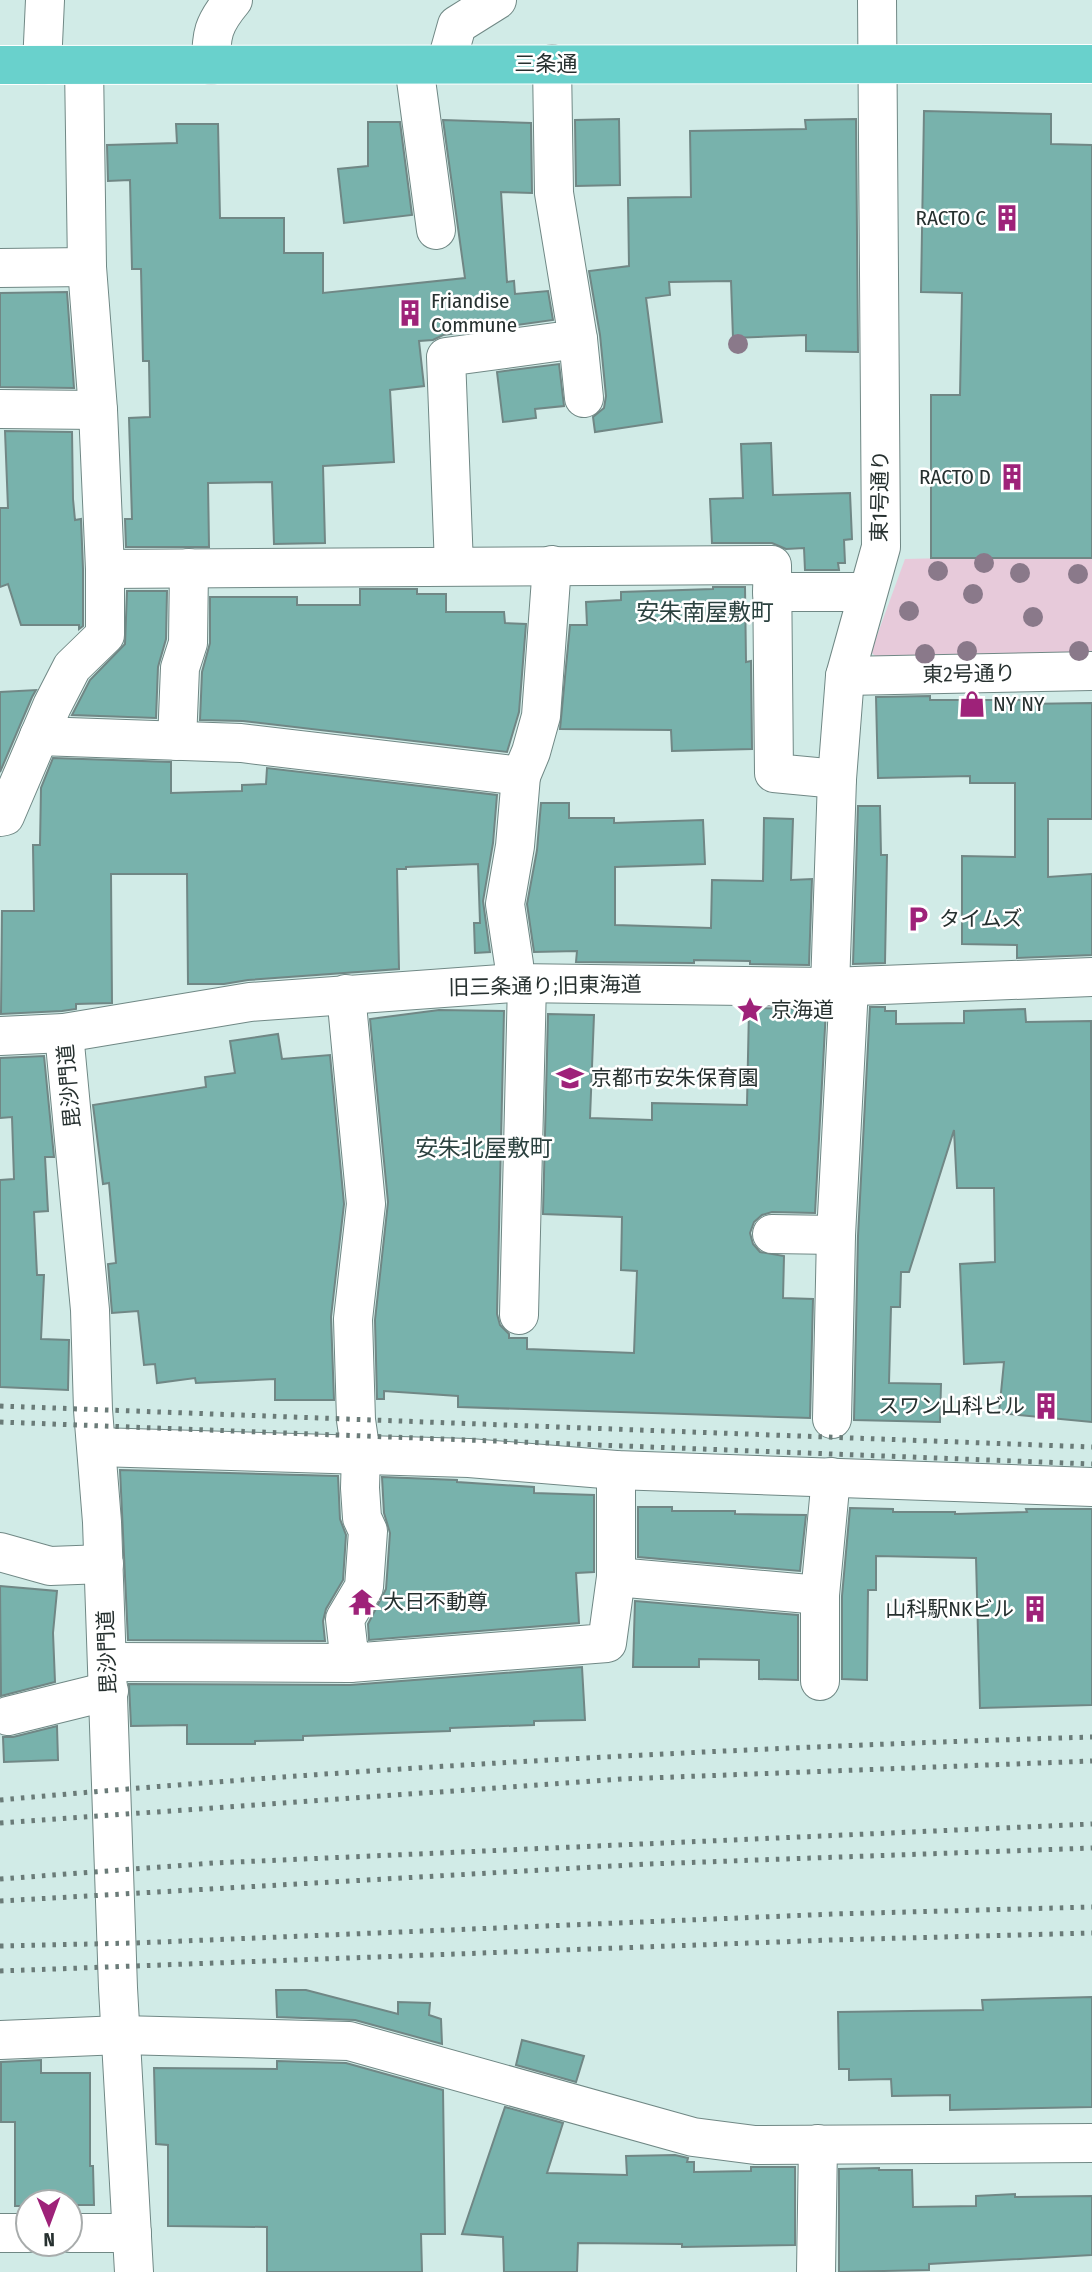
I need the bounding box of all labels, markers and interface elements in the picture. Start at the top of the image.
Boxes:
street label: 三条通 [515,51,578,77]
building icon: RACTO C [992,203,1022,233]
place label: RACTO C [915,205,986,231]
place label: Friandise Commune [431,288,517,338]
building icon: Friandise Commune [395,298,425,328]
street label: 東1号通り [866,450,894,542]
building icon: RACTO D [997,462,1027,492]
place label: RACTO D [919,464,991,490]
district label: 安朱南屋敷町 [636,598,774,626]
street label: 東2号通り [922,660,1016,688]
shop icon: NY NY [957,689,987,719]
place label: NY NY [993,691,1045,717]
parking icon: タイムズ [903,904,933,934]
place label: タイムズ [939,906,1023,932]
street label: 旧三条通り;旧東海道 [448,971,642,1001]
place icon: 京海道 [735,995,765,1025]
place label: 京海道 [771,997,834,1023]
street label: 毘沙門道 [52,1043,86,1129]
school or university icon: 京都市安朱保育園 [555,1063,585,1093]
place label: 京都市安朱保育園 [591,1065,759,1091]
district label: 安朱北屋敷町 [415,1134,553,1162]
building icon: スワン山科ビル [1031,1391,1061,1421]
place label: スワン山科ビル [878,1393,1025,1419]
temple icon: 大日不動尊 [347,1587,377,1617]
place label: 大日不動尊 [383,1589,488,1615]
building icon: 山科駅NKビル [1020,1594,1050,1624]
place label: 山科駅NKビル [885,1596,1014,1622]
street label: 毘沙門道 [93,1610,121,1694]
north arrow [14,2188,84,2258]
text: N [43,2228,55,2251]

